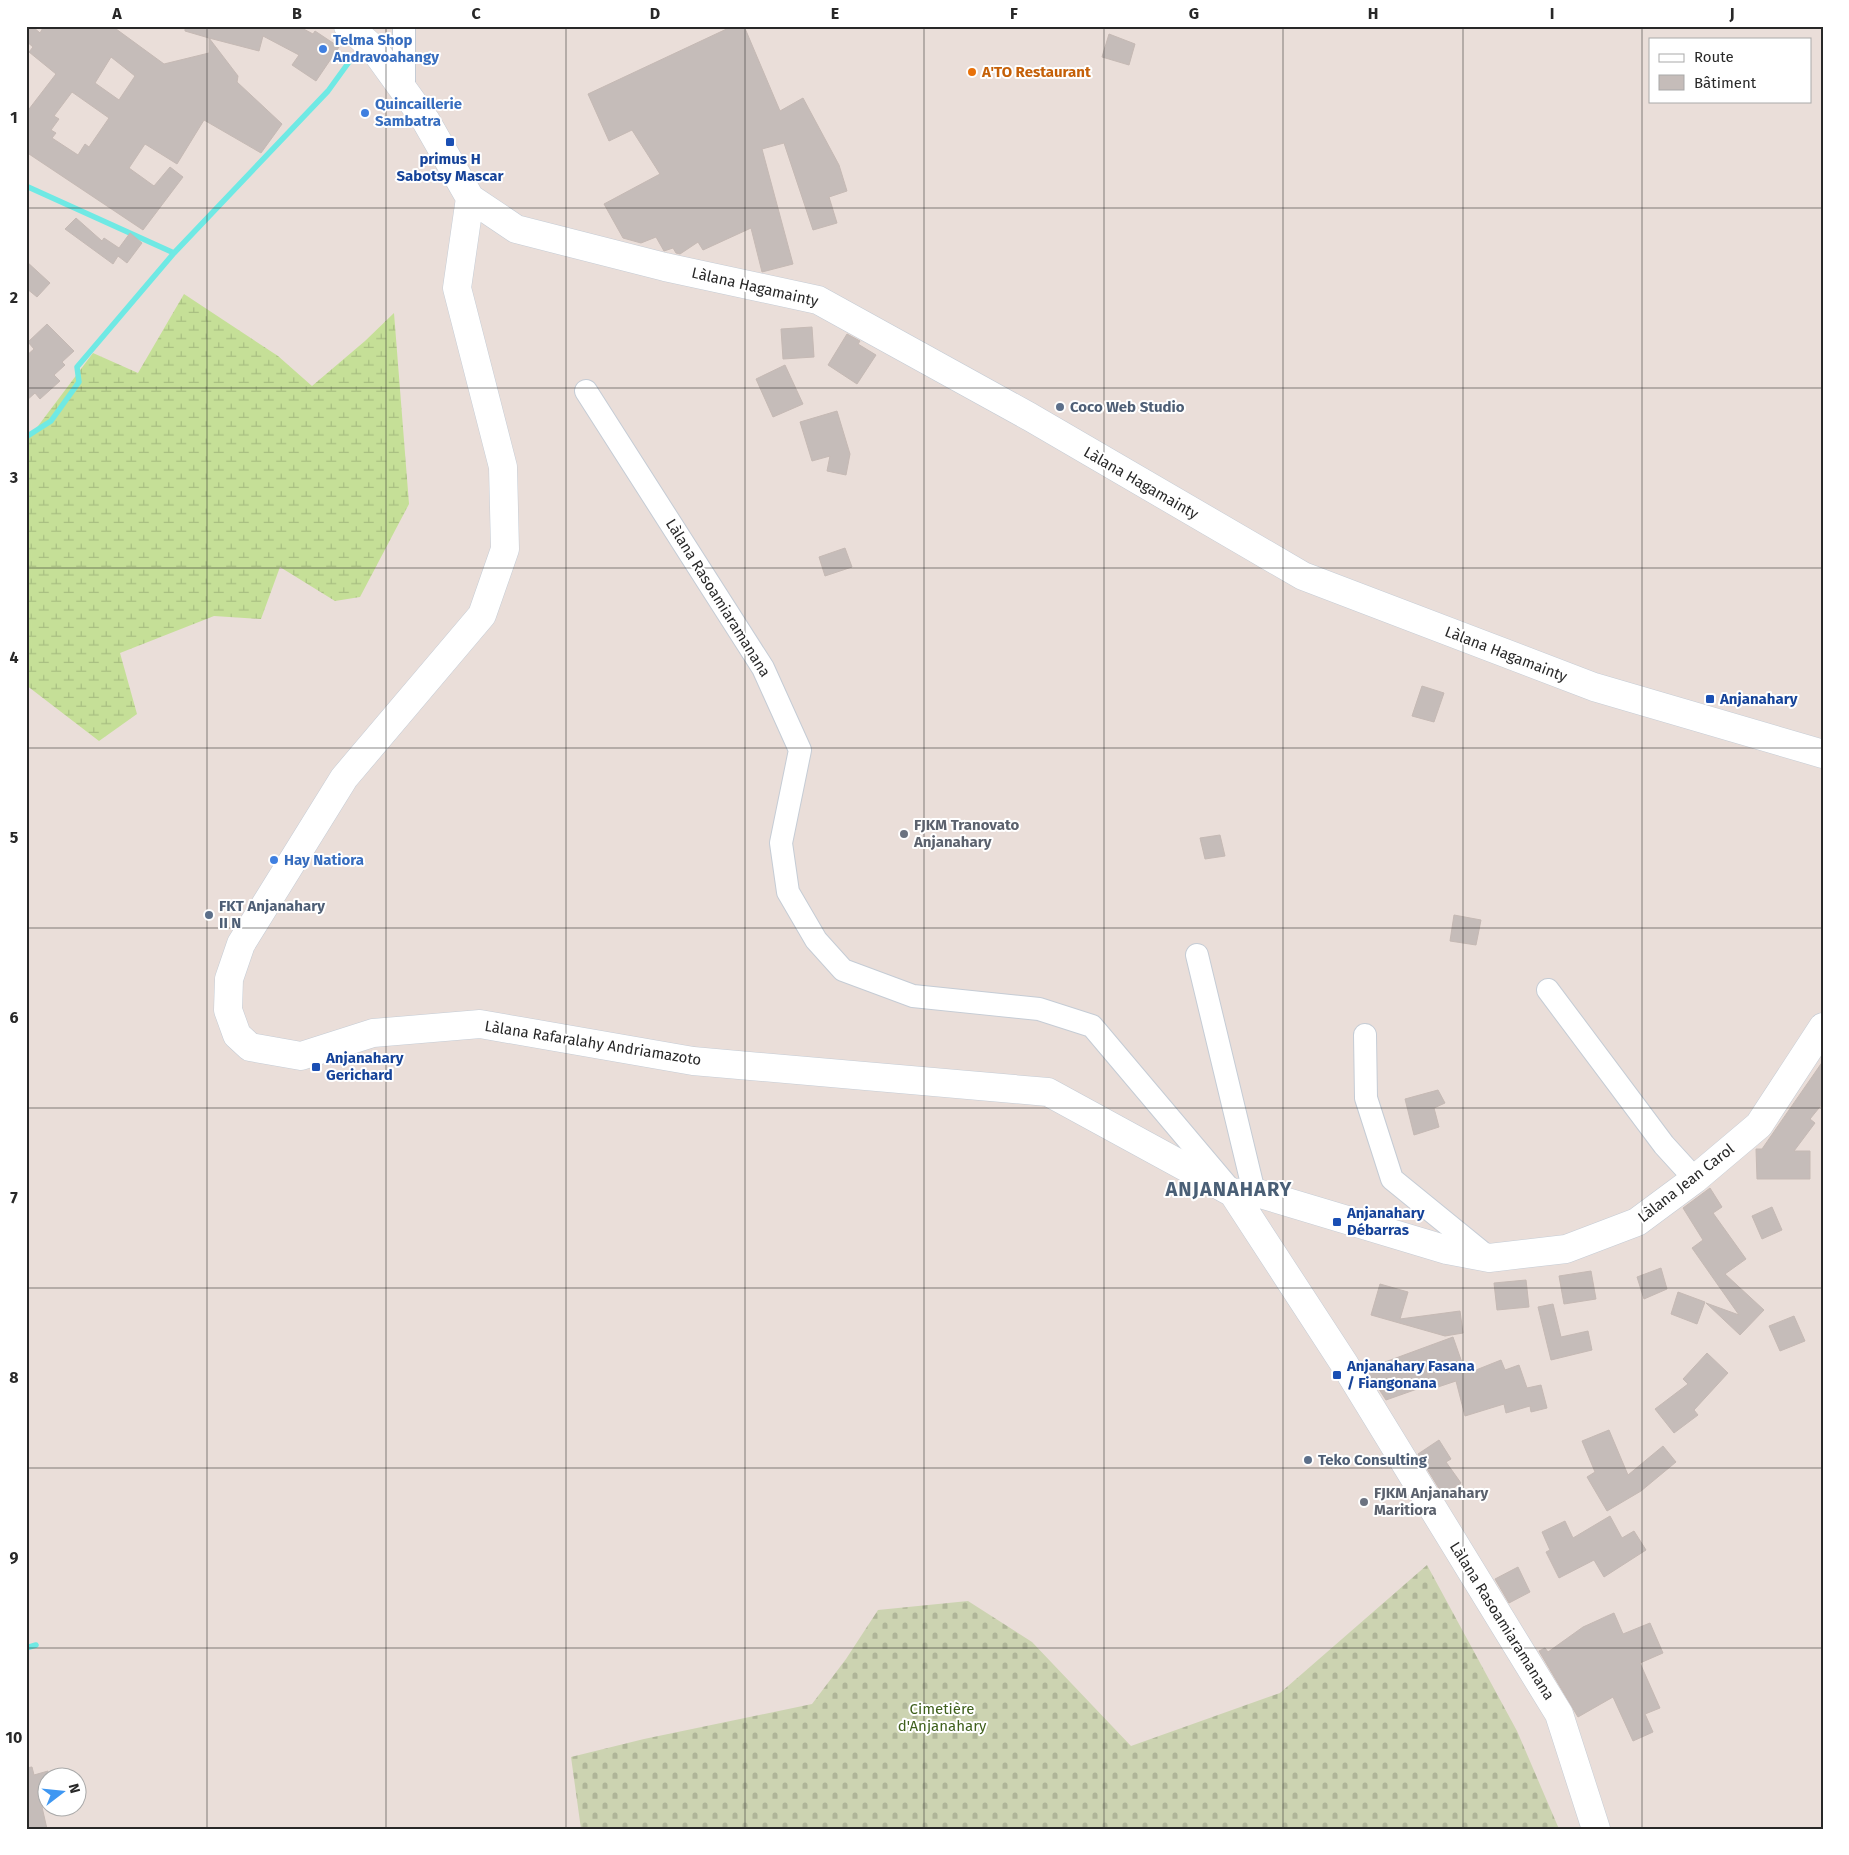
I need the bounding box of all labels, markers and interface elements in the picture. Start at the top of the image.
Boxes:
text: A [111,4,122,23]
text: B [292,4,302,23]
text: C [471,4,481,23]
text: D [650,4,660,23]
text: E [831,4,839,23]
text: F [1010,4,1018,23]
text: G [1189,4,1199,23]
text: H [1368,4,1378,23]
text: I [1550,4,1554,23]
text: J [1728,4,1735,23]
place label: Telma Shop Andravoahangy [332,31,439,66]
legend [1649,38,1812,102]
marker: Telma Shop Andravoahangy [317,43,329,55]
text: Route [1694,48,1734,66]
place label: A'TO Restaurant [981,63,1091,81]
marker: A'TO Restaurant [966,66,978,78]
text: Bâtiment [1694,74,1757,92]
place label: Quincaillerie Sambatra [375,95,462,130]
marker: Quincaillerie Sambatra [359,107,371,119]
text: 1 [10,108,18,127]
marker: primus H Sabotsy Mascar [444,136,456,148]
place label: primus H Sabotsy Mascar [397,150,504,185]
street label: Làlana Hagamainty [690,264,821,310]
text: 2 [10,288,18,307]
place label: Coco Web Studio [1070,398,1185,416]
marker: Coco Web Studio [1054,401,1066,413]
street label: Làlana Hagamainty [1080,443,1202,523]
text: 3 [9,468,18,487]
street label: Làlana Rasoamiaramanana [662,516,774,680]
street label: Làlana Hagamainty [1442,622,1570,686]
text: 4 [9,648,19,667]
place label: Anjanahary [1719,690,1798,708]
marker: Anjanahary [1704,693,1716,705]
place label: FJKM Tranovato Anjanahary [913,816,1019,851]
text: 5 [10,828,19,847]
marker: FJKM Tranovato Anjanahary [898,828,910,840]
place label: Hay Natiora [284,851,364,869]
marker: Hay Natiora [268,854,280,866]
place label: FKT Anjanahary II N [219,897,325,932]
marker: FKT Anjanahary II N [203,909,215,921]
text: 6 [9,1008,19,1027]
street label: Làlana Rafaralahy Andriamazoto [483,1017,703,1069]
place label: Anjanahary Gerichard [325,1049,404,1084]
marker: Anjanahary Gerichard [310,1061,322,1073]
street label: Làlana Jean Carol [1634,1139,1738,1226]
district label: ANJANAHARY [1165,1177,1293,1201]
text: 7 [10,1188,18,1207]
place label: Anjanahary Débarras [1346,1204,1425,1239]
marker: Anjanahary Débarras [1331,1216,1343,1228]
place label: Anjanahary Fasana / Fiangonana [1346,1357,1475,1392]
text: 8 [9,1368,19,1387]
marker: Anjanahary Fasana / Fiangonana [1331,1369,1343,1381]
place label: Teko Consulting [1318,1451,1428,1469]
marker: Teko Consulting [1302,1454,1314,1466]
place label: FJKM Anjanahary Maritiora [1374,1484,1488,1519]
marker: FJKM Anjanahary Maritiora [1358,1496,1370,1508]
street label: Làlana Rasoamiaramanana [1446,1539,1558,1703]
text: 9 [10,1548,19,1567]
park label: Cimetière d'Anjanahary [898,1700,987,1735]
text: 10 [6,1728,22,1747]
north arrow [38,1768,88,1818]
text: N [65,1782,83,1795]

